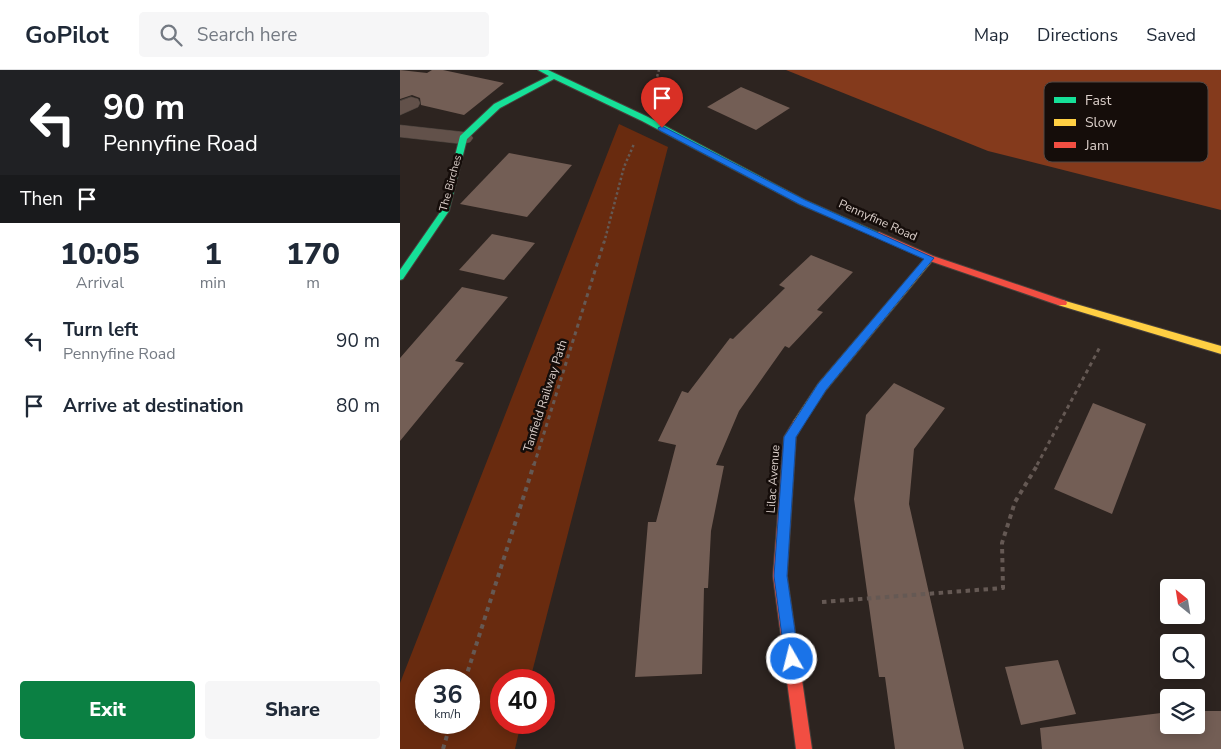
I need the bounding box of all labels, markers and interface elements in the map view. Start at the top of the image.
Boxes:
search box [139,12,489,57]
text: GoPilot [25,19,109,51]
icon: search [157,21,185,49]
text: Search here [197,22,297,48]
text: Map [974,23,1009,47]
text: Directions [1037,23,1118,47]
text: Saved [1146,23,1196,47]
pin [641,77,683,128]
legend [1044,82,1208,162]
text: 90 m [103,84,185,131]
icon: arrive [648,84,676,112]
icon: left [20,90,85,155]
text: Fast [1085,91,1111,110]
text: Slow [1085,113,1117,132]
text: Pennyfine Road [103,129,258,159]
text: Jam [1084,136,1109,155]
street label: The Birches [436,153,465,213]
icon: arrive [73,185,101,213]
text: Then [20,186,63,212]
street label: Pennyfine Road [836,196,920,244]
text: 10:05 [60,234,140,275]
text: 1 [204,234,222,275]
text: 170 [286,234,340,275]
text: Arrival [76,272,124,294]
text: min [200,272,226,294]
text: m [306,272,320,294]
text: Turn left [63,317,138,343]
icon: left [20,327,48,355]
text: 90 m [336,328,380,354]
street label: Tanfield Railway Path [519,338,571,454]
text: Pennyfine Road [63,343,176,365]
icon: arrive [20,392,48,420]
text: Arrive at destination [63,393,244,419]
text: 80 m [336,393,380,419]
street label: Lilac Avenue [763,444,783,514]
north arrow [1160,579,1205,624]
map controls [1160,579,1205,734]
position arrow [765,632,817,684]
button: search [1160,634,1205,679]
speed limit sign: 40 [490,669,555,734]
text: 36 [432,678,463,712]
button: Exit [20,681,195,739]
button: Share [205,681,380,739]
button: layers [1160,689,1205,734]
text: km/h [434,706,461,722]

